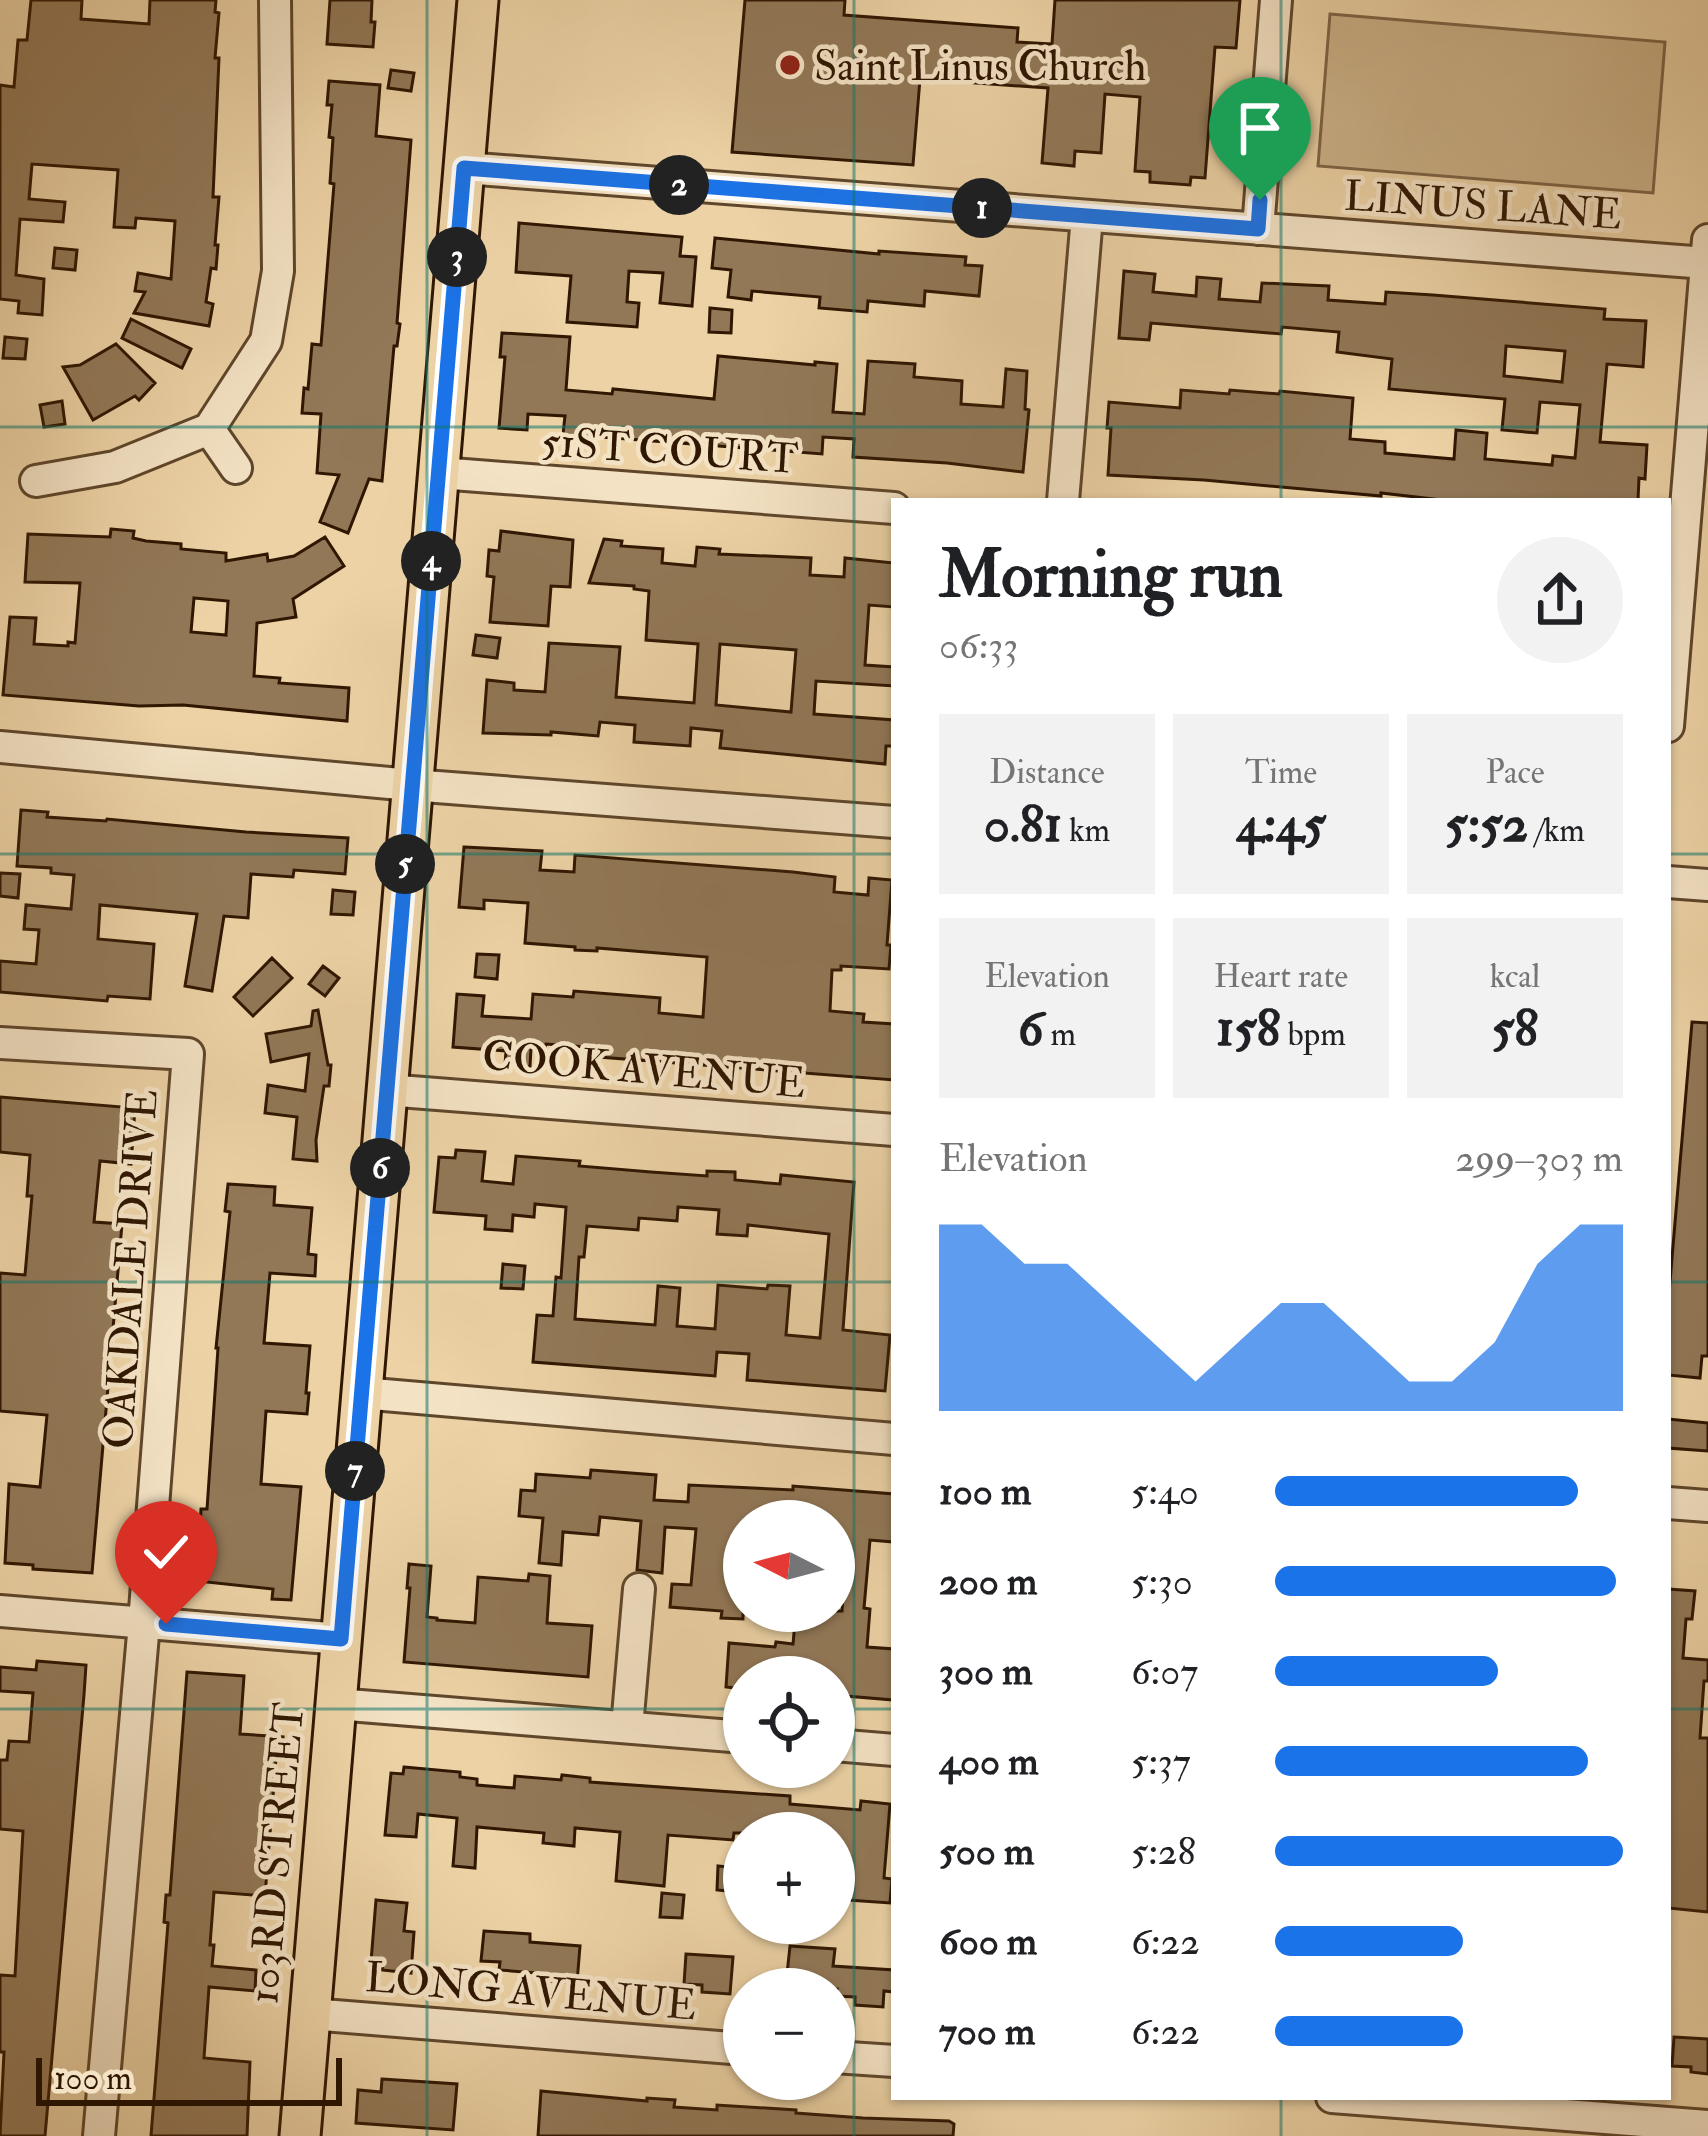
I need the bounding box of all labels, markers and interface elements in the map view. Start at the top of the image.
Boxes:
place label: Saint Linus Church [814,41,1146,93]
marker: Saint Linus Church [777,52,803,78]
pin [1209,77,1311,200]
icon: arrive [1227,95,1293,161]
pin: 2 [649,155,709,215]
text: 2 [671,164,687,205]
street label: LINUS LANE [1342,170,1623,242]
pin: 1 [952,178,1012,238]
text: 1 [976,187,988,228]
pin: 3 [427,227,487,287]
text: 3 [451,236,463,277]
street label: 51ST COURT [540,416,800,486]
pin: 4 [401,531,461,591]
text: Morning run [939,534,1283,617]
button: share [1497,537,1623,663]
text: 4 [422,540,440,581]
text: 06:33 [939,621,1018,670]
text: Distance [989,752,1105,793]
text: Time [1245,752,1317,793]
text: Pace [1485,752,1545,793]
text: 0.81 [984,793,1062,857]
text: 4:45 [1236,793,1326,857]
text: 5:52 [1445,793,1528,857]
text: km [1062,810,1110,851]
text: /km [1528,810,1585,851]
pin: 5 [375,834,435,894]
text: 5 [398,843,412,884]
text: Elevation [984,956,1110,997]
text: Heart rate [1214,956,1348,997]
text: kcal [1490,956,1540,997]
text: 6 [1018,997,1044,1061]
text: 158 [1216,997,1280,1061]
text: 58 [1492,997,1538,1061]
text: m [1044,1014,1076,1055]
text: bpm [1280,1014,1346,1055]
street label: COOK AVENUE [480,1030,808,1110]
street label: OAKDALE DRIVE [92,1088,169,1451]
text: Elevation [939,1134,1088,1183]
text: 299–303 m [1455,1134,1623,1183]
pin: 6 [350,1138,410,1198]
text: 6 [372,1147,388,1188]
pin: 7 [325,1441,385,1501]
text: 7 [347,1450,363,1491]
text: 100 m [939,1467,1031,1516]
text: 5:40 [1131,1467,1199,1516]
north arrow [723,1500,855,1632]
map controls [723,1500,855,2100]
pin [115,1501,217,1624]
icon: check [133,1519,199,1585]
text: 200 m [939,1557,1037,1606]
text: 5:30 [1131,1557,1193,1606]
text: 300 m [939,1647,1032,1696]
text: 6:07 [1131,1647,1198,1696]
button: locate [723,1656,855,1788]
street label: 103RD STREET [238,1701,316,2006]
text: 400 m [939,1737,1038,1786]
text: 5:37 [1131,1737,1191,1786]
button: + [723,1812,855,1944]
text: 500 m [939,1827,1034,1876]
text: 5:28 [1131,1827,1196,1876]
text: 600 m [939,1917,1037,1966]
text: 6:22 [1131,1917,1200,1966]
street label: LONG AVENUE [363,1952,699,2032]
button: − [723,1968,855,2100]
text: 700 m [939,2007,1035,2056]
text: 6:22 [1131,2007,1200,2056]
scale bar [36,2052,342,2105]
text: 100 m [54,2058,132,2099]

